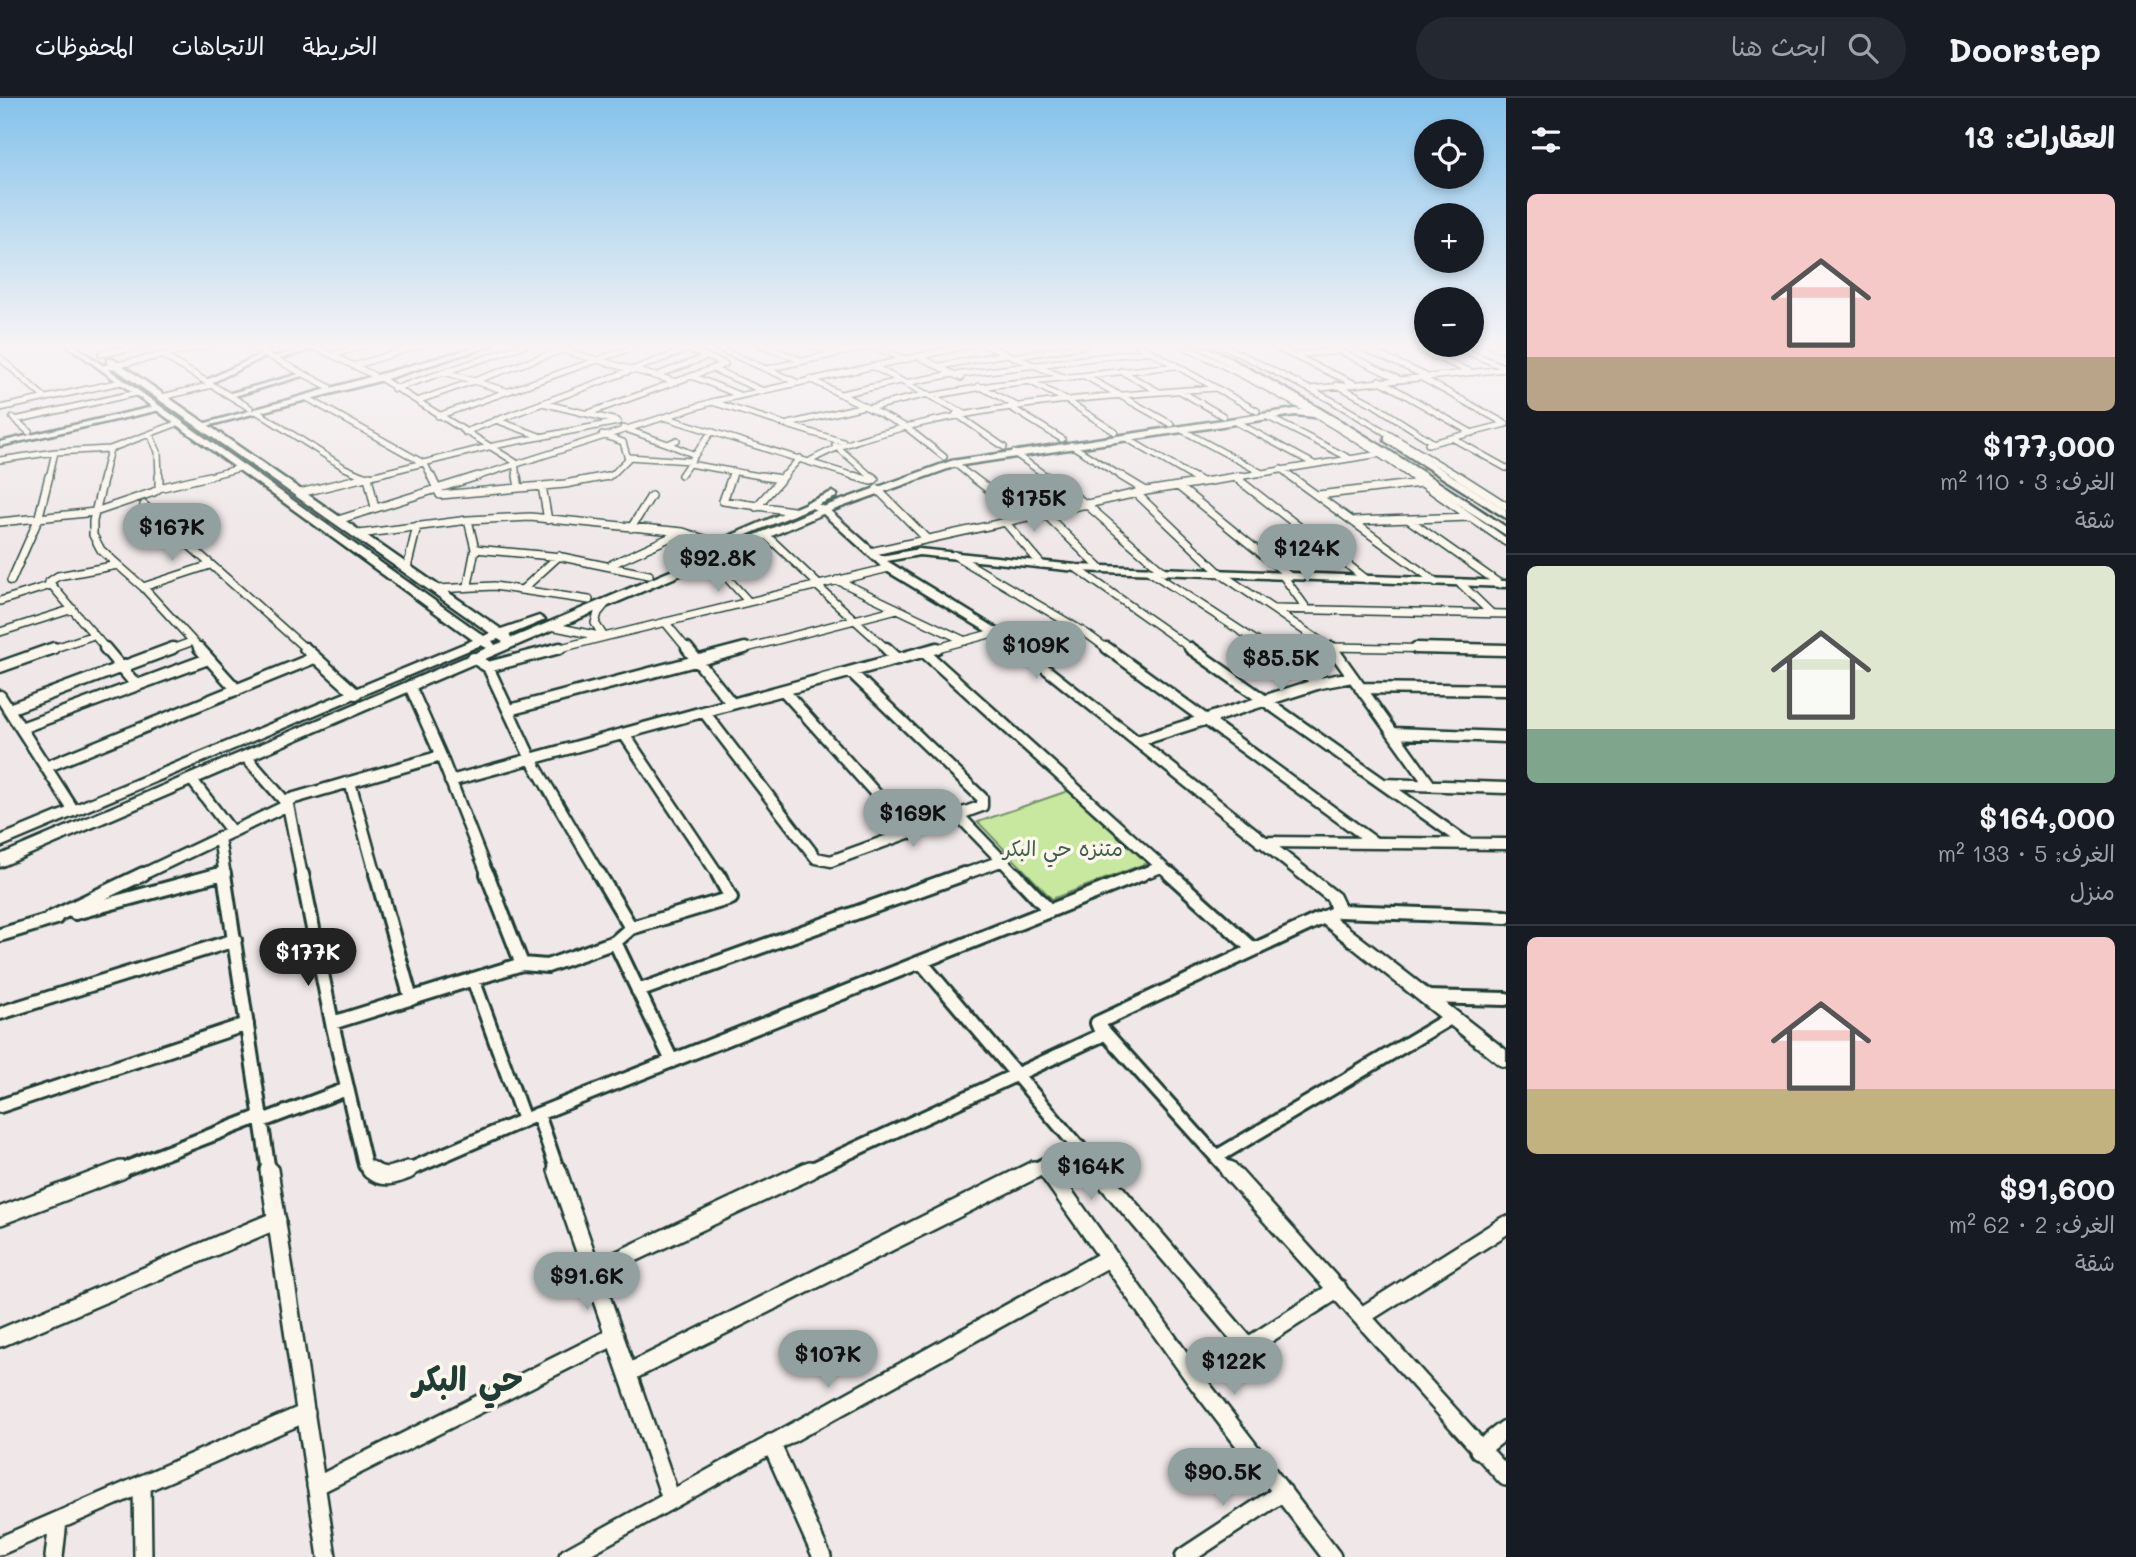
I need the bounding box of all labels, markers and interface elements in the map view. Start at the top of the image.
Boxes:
search box [1416,17,1906,80]
text: Doorstep [1948,27,2101,70]
text: ابحث هنا [1731,29,1826,63]
icon: search [1844,29,1882,67]
text: المحفوظات [35,30,134,61]
text: الاتجاهات [172,30,265,61]
text: الخريطة [303,30,377,61]
text: العقارات: 13 [1963,116,2115,156]
map controls [1414,119,1484,357]
button: locate [1414,119,1484,189]
icon: filters [1527,121,1565,159]
button: + [1414,203,1484,273]
icon: home [1758,240,1884,366]
button: − [1414,287,1484,357]
text: $177,000 [1983,425,2115,465]
text: الغرف: 3 · 110 m² [1940,466,2115,496]
pin: $175K [985,474,1083,534]
text: $175K [1001,482,1067,512]
pin: $167K [123,504,221,563]
text: شقة [2075,504,2115,534]
text: $167K [139,511,205,541]
pin: $124K [1258,524,1356,584]
text: $124K [1274,532,1340,562]
pin: $92.8K [661,534,775,594]
text: $92.8K [679,542,757,572]
icon: home [1758,612,1884,738]
pin: $109K [987,622,1085,681]
text: $109K [1002,629,1070,659]
pin: $85.5K [1224,634,1338,694]
text: $85.5K [1242,642,1320,672]
pin: $169K [864,790,962,849]
text: $169K [879,797,947,827]
text: $164,000 [1979,797,2115,837]
park label: متنزه حي البكر [1001,834,1123,868]
text: الغرف: 5 · 133 m² [1938,838,2115,868]
text: منزل [2070,876,2115,906]
pin: $177K [259,928,357,988]
text: $177K [275,936,341,966]
icon: home [1758,983,1884,1109]
pin: $164K [1042,1142,1140,1202]
text: $164K [1057,1150,1125,1180]
text: $91,600 [1999,1168,2115,1208]
text: الغرف: 2 · 62 m² [1949,1209,2115,1239]
text: شقة [2075,1247,2115,1277]
pin: $91.6K [530,1252,644,1312]
text: $91.6K [550,1260,624,1290]
pin: $107K [779,1330,877,1390]
text: $107K [794,1338,862,1368]
pin: $122K [1185,1338,1283,1397]
text: $122K [1201,1345,1267,1375]
district label: حي البكر [410,1356,523,1409]
pin: $90.5K [1166,1448,1280,1508]
text: $90.5K [1184,1456,1262,1486]

